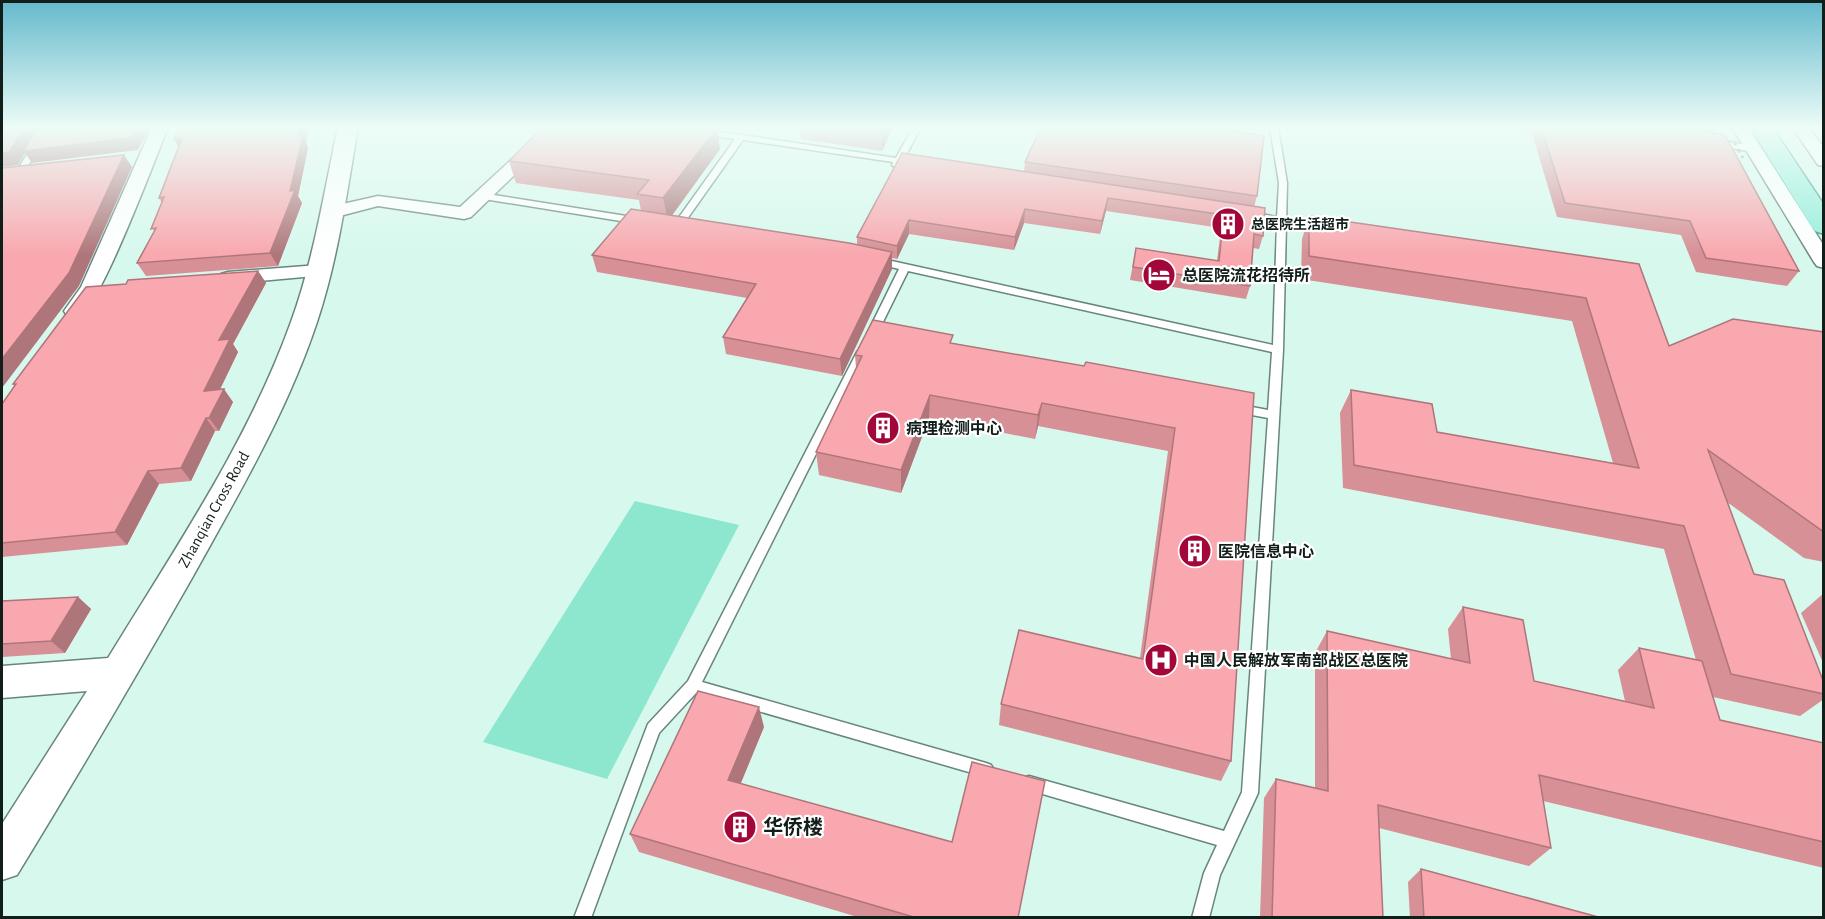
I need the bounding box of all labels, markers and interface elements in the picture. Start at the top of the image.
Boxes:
building icon: 总医院生活超市 [1210,206,1246,242]
place label: 总医院生活超市 [1251,216,1349,232]
hotel icon: 总医院流花招待所 [1141,257,1177,293]
place label: 总医院流花招待所 [1182,267,1310,284]
building icon: 病理检测中心 [865,410,901,446]
place label: 病理检测中心 [906,419,1002,437]
street label: Zhanqian Cross Road [175,449,252,570]
building icon: 医院信息中心 [1177,533,1213,569]
place label: 医院信息中心 [1218,543,1314,560]
hospital icon: 中国人民解放军南部战区总医院 [1143,642,1179,678]
place label: 中国人民解放军南部战区总医院 [1184,651,1408,669]
building icon: 华侨楼 [722,809,758,845]
place label: 华侨楼 [763,816,823,838]

